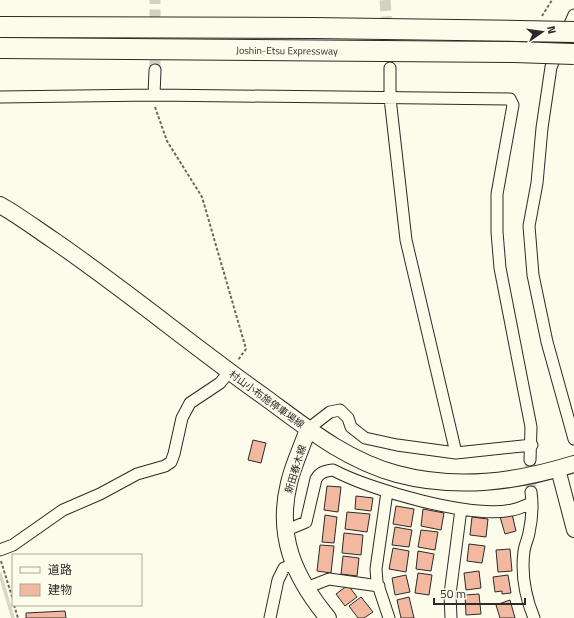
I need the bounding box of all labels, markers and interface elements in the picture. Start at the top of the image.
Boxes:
north arrow [522,12,562,52]
text: N [543,24,560,35]
street label: Joshin-Etsu Expressway [236,43,338,59]
street label: 村山小布施停車場線 [226,367,308,432]
street label: 新田春木線 [281,443,310,495]
legend [12,554,142,606]
text: 道路 [48,560,72,579]
text: 建物 [48,580,72,599]
scale bar [434,580,525,606]
text: 50 m [440,584,466,603]

